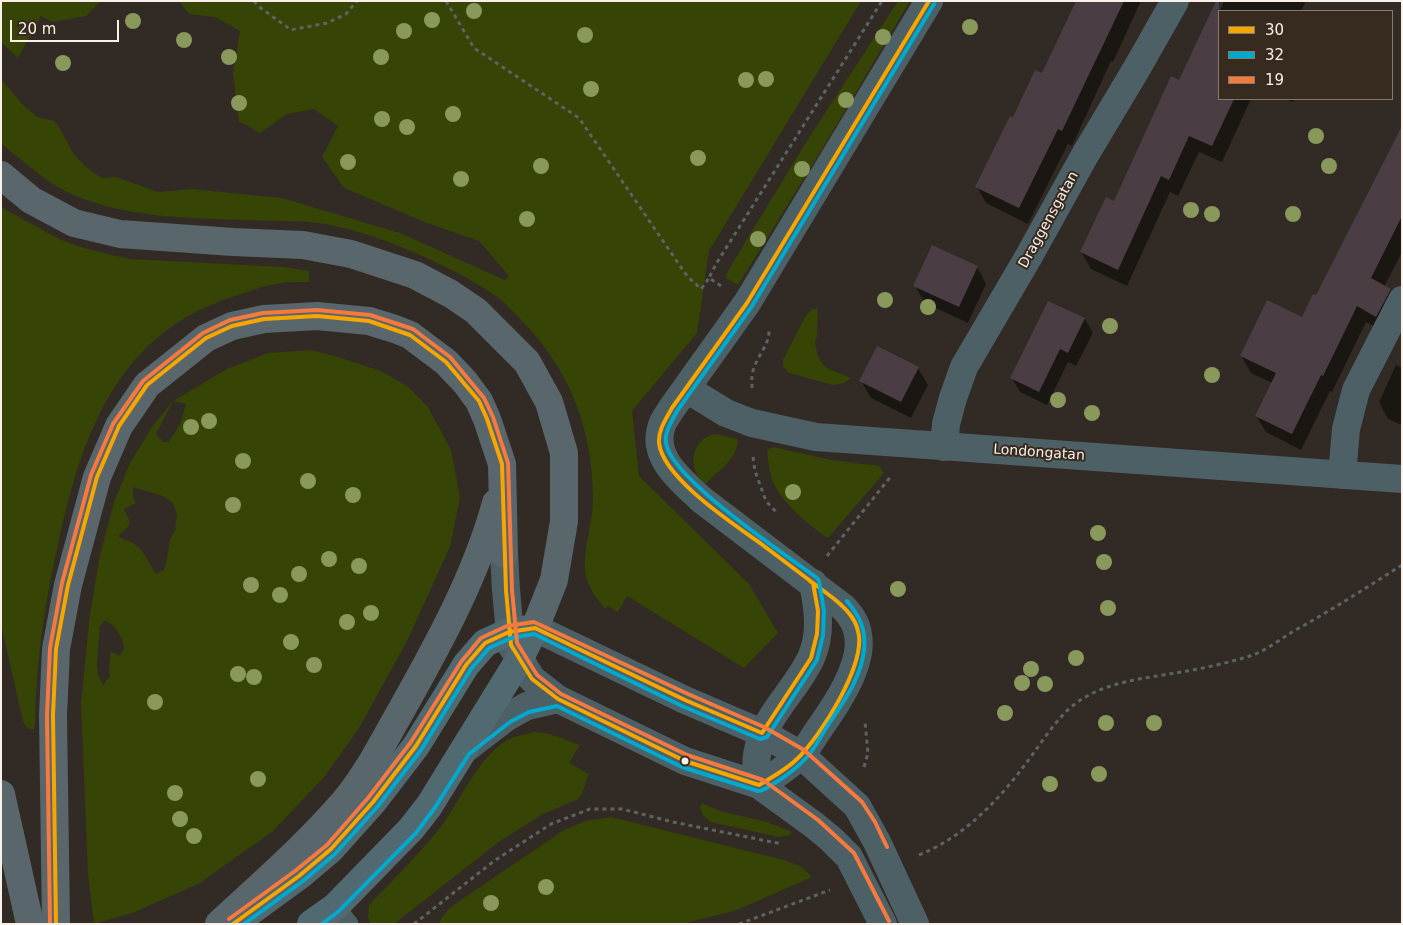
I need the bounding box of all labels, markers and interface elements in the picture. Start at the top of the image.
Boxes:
scale bar [12,10,121,42]
legend [1218,10,1393,100]
text: 20 m [18,20,56,38]
text: 30 [1265,21,1284,39]
text: 32 [1265,46,1284,64]
text: 19 [1265,71,1284,89]
street label: Draggensgatan [1015,169,1083,271]
street label: Londongatan [993,441,1085,465]
unlabelled marker [680,756,690,766]

